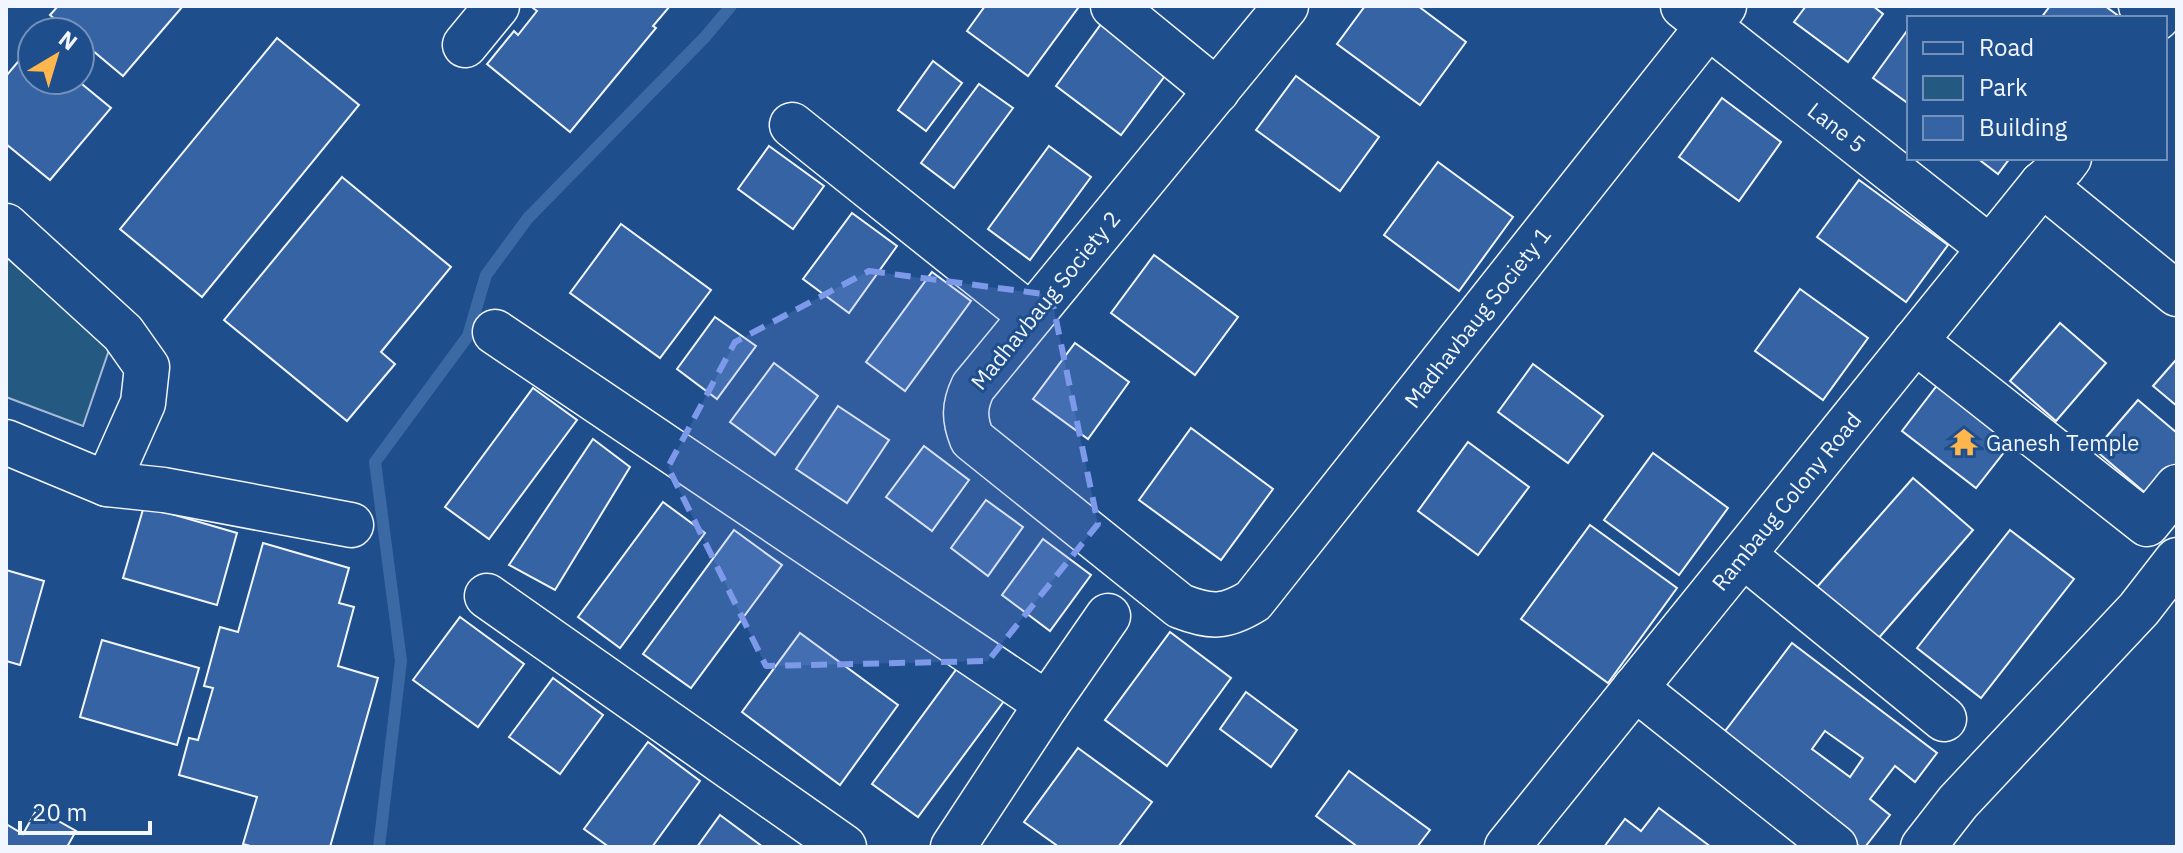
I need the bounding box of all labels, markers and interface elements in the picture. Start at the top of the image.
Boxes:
north arrow [16,16,96,96]
legend [1907,16,2167,160]
text: N [53,24,84,56]
text: Road [1979,31,2034,63]
text: Park [1979,71,2028,103]
street label: Lane 5 [1802,95,1872,159]
text: Building [1979,111,2067,143]
street label: Madhavbaug Society 2 [964,205,1126,395]
street label: Madhavbaug Society 1 [1397,221,1557,413]
street label: Rambaug Colony Road [1705,406,1867,596]
temple icon: Ganesh Temple [1949,427,1979,457]
place label: Ganesh Temple [1986,428,2139,457]
scale bar [20,785,150,835]
text: 20 m [32,796,87,828]

